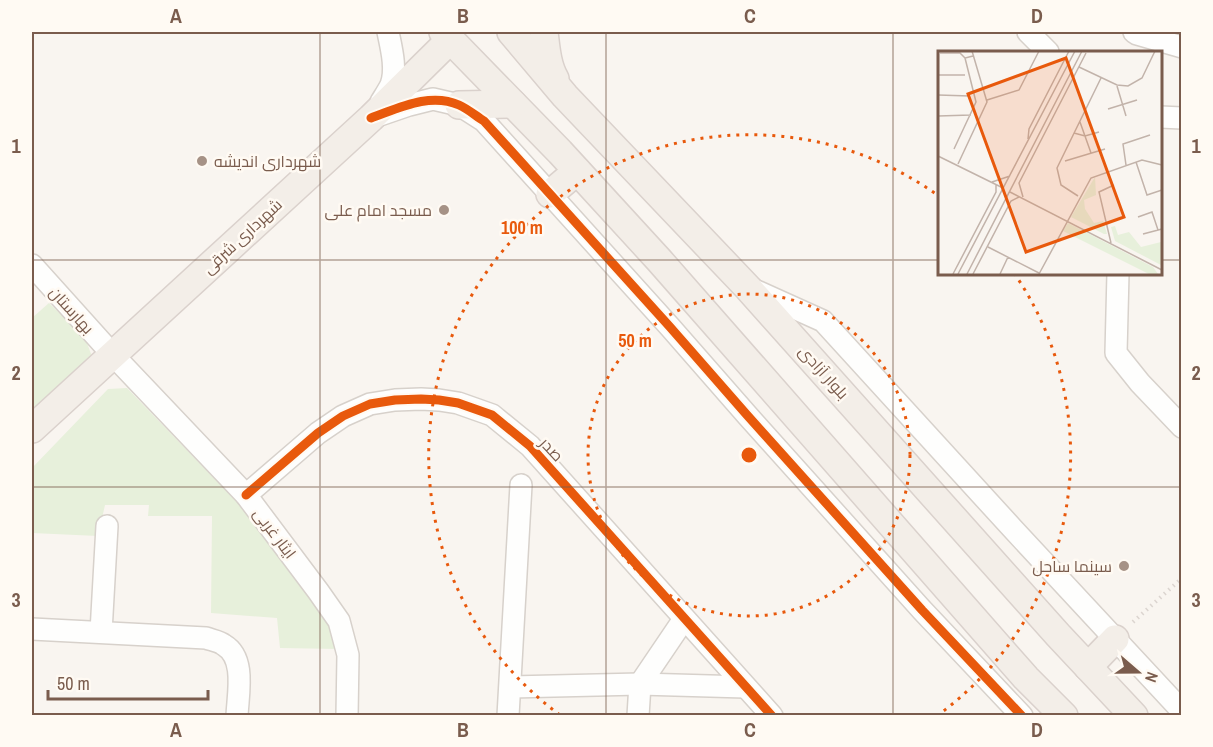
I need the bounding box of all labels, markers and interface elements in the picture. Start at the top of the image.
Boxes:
text: A [170,2,182,29]
text: B [457,2,469,29]
text: C [744,2,756,29]
text: D [1031,2,1043,29]
inset map [938,51,1162,274]
text: 1 [11,132,21,159]
text: 1 [1191,132,1201,159]
place label: شهرداری اندیشه [214,150,321,172]
marker: شهرداری اندیشه [195,154,209,168]
street label: شهرداری شرقی [197,193,287,279]
place label: مسجد امام علی [325,199,432,222]
marker: مسجد امام علی [437,203,451,217]
text: 100 m [501,215,543,240]
street label: بهارستان [45,281,99,339]
text: 50 m [618,328,652,353]
street label: بلوار آزادی [794,340,854,404]
text: 2 [11,359,21,386]
text: 2 [1191,359,1201,386]
street label: صدر [534,431,569,466]
centre of rings [739,445,759,465]
street label: ایثار غربی [249,503,301,563]
place label: سینما ساحل [1032,555,1112,577]
marker: سینما ساحل [1117,559,1131,573]
text: 3 [11,586,21,613]
text: 3 [1191,586,1201,613]
north arrow [1108,642,1168,702]
scale bar [48,663,208,701]
text: N [1140,669,1164,685]
text: 50 m [57,671,90,696]
text: A [170,716,182,743]
text: B [457,716,469,743]
text: C [744,716,756,743]
text: D [1031,716,1043,743]

